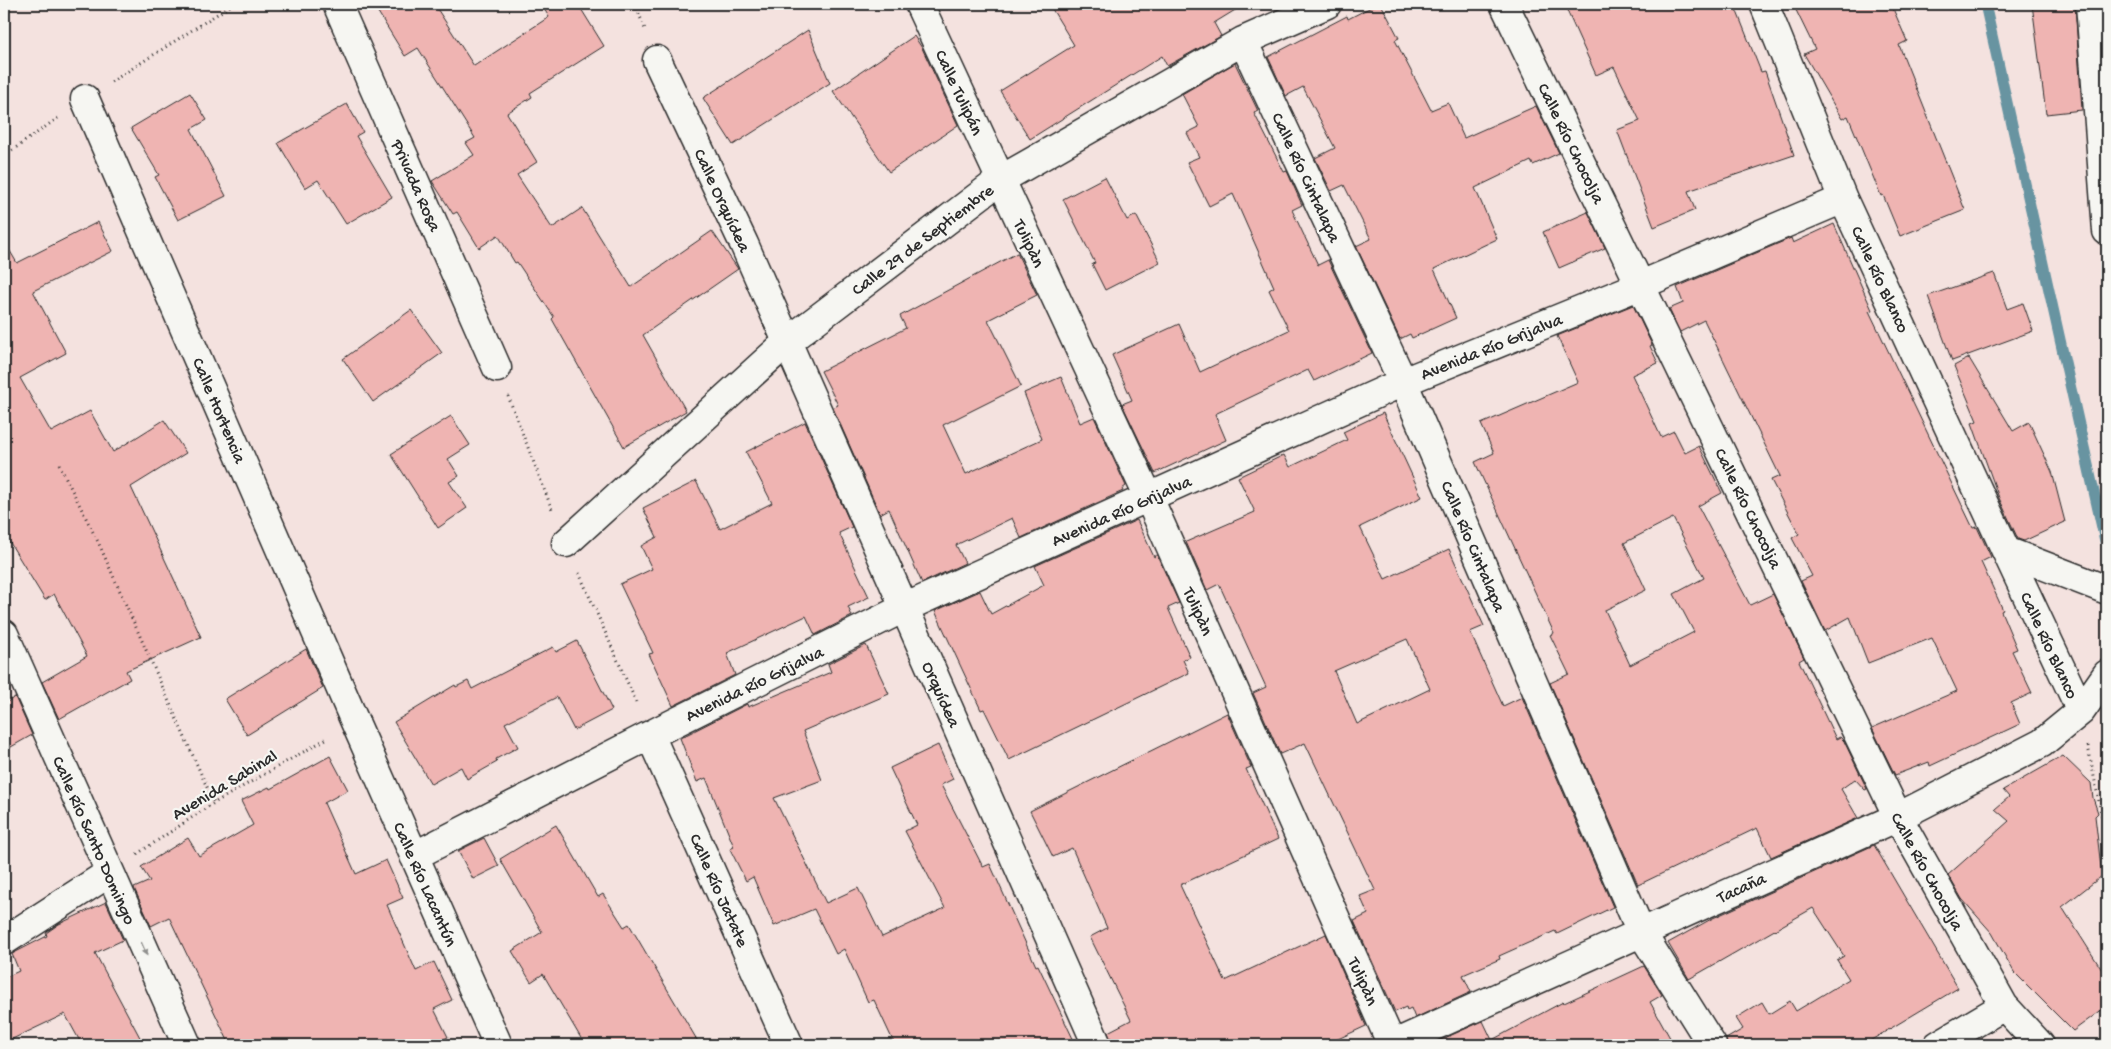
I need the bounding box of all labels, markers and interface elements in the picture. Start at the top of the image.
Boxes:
street label: Calle Tulipán [929,47,987,140]
street label: Calle Río Chocolja [1531,80,1608,209]
street label: Calle Río Cintalapa [1266,110,1344,247]
street label: Privada Rosa [385,136,445,236]
street label: Calle Orquídea [688,146,754,257]
street label: Calle 29 de Septiembre [848,180,999,301]
street label: Tulipàn [1007,216,1048,272]
street label: Calle Río Blanco [1845,223,1913,337]
street label: Avenida Río Grijalva [1418,310,1567,386]
street label: Calle Hortencia [186,355,250,468]
street label: Calle Río Chocolja [1708,445,1785,574]
street label: Avenida Río Grijalva [1049,472,1196,553]
street label: Calle Río Cintalapa [1435,478,1509,617]
street label: Tulipàn [1176,584,1217,640]
street label: Calle Río Blanco [2014,589,2082,703]
street label: Avenida Río Grijalva [683,642,828,728]
street label: Orquídea [916,659,964,732]
street label: Avenida Sabinal [169,746,282,826]
street label: Calle Río Santo Domingo [46,754,139,928]
street label: Calle Río Chocolja [1885,810,1967,936]
street label: Calle Río Lacantún [387,820,461,951]
street label: Calle Río Jatate [683,831,752,952]
street label: Tacaña [1713,869,1771,910]
one-way arrow [140,942,148,956]
street label: Tulipàn [1341,954,1382,1010]

